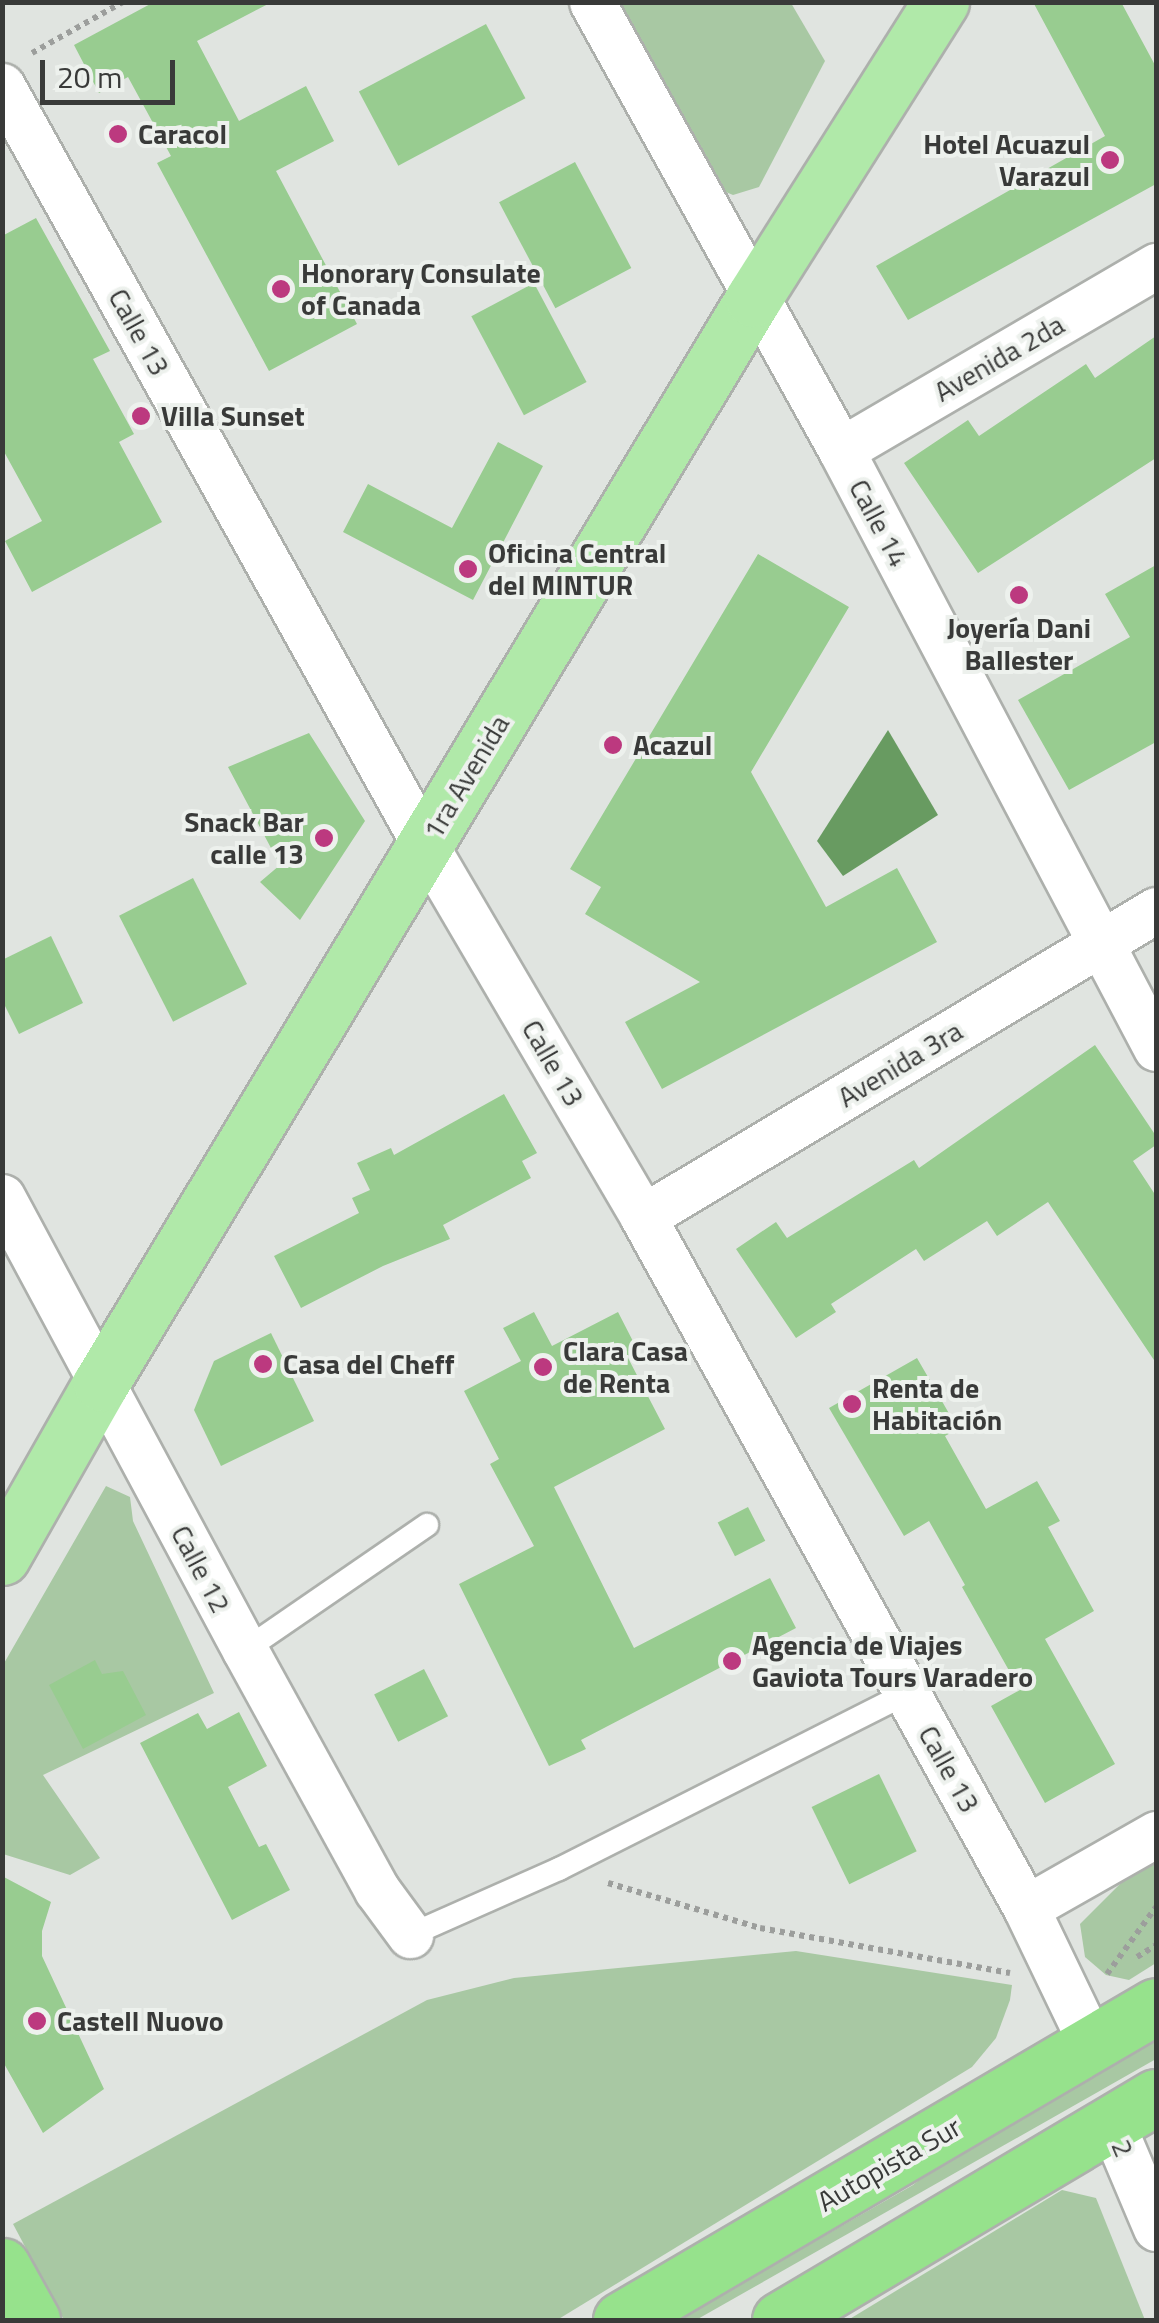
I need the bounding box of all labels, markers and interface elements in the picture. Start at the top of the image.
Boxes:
scale bar [45,40,180,102]
text: 20 m [57,54,122,100]
place label: Caracol [138,117,227,151]
marker: Caracol [107,123,129,145]
place label: Hotel Acuazul Varazul [923,127,1090,193]
marker: Hotel Acuazul Varazul [1099,149,1121,171]
place label: Honorary Consulate of Canada [301,256,541,322]
marker: Honorary Consulate of Canada [270,278,292,300]
street label: Calle 13 [102,283,176,381]
street label: Avenida 2da [928,307,1070,409]
place label: Villa Sunset [161,399,305,433]
marker: Villa Sunset [130,405,152,427]
street label: Calle 14 [842,474,916,572]
place label: Oficina Central del MINTUR [488,536,666,602]
marker: Oficina Central del MINTUR [457,558,479,580]
marker: Joyería Dani Ballester [1008,584,1030,606]
place label: Joyería Dani Ballester [947,611,1091,677]
street label: 1ra Avenida [416,709,516,845]
place label: Acazul [633,728,712,762]
marker: Acazul [602,734,624,756]
place label: Snack Bar calle 13 [184,805,304,871]
marker: Snack Bar calle 13 [313,827,335,849]
street label: Calle 13 [515,1014,591,1112]
street label: Avenida 3ra [832,1014,968,1114]
place label: Clara Casa de Renta [563,1334,688,1400]
place label: Casa del Cheff [283,1347,455,1381]
marker: Casa del Cheff [252,1353,274,1375]
marker: Clara Casa de Renta [532,1356,554,1378]
place label: Renta de Habitación [872,1371,1002,1437]
marker: Renta de Habitación [841,1393,863,1415]
street label: Calle 12 [164,1520,238,1618]
place label: Agencia de Viajes Gaviota Tours Varadero [752,1628,1033,1694]
marker: Agencia de Viajes Gaviota Tours Varadero [721,1650,743,1672]
street label: Calle 13 [912,1720,986,1818]
place label: Castell Nuovo [57,2004,224,2038]
marker: Castell Nuovo [26,2010,48,2032]
street label: Autopista Sur [811,2109,967,2219]
street label: 2 [1104,2134,1142,2162]

